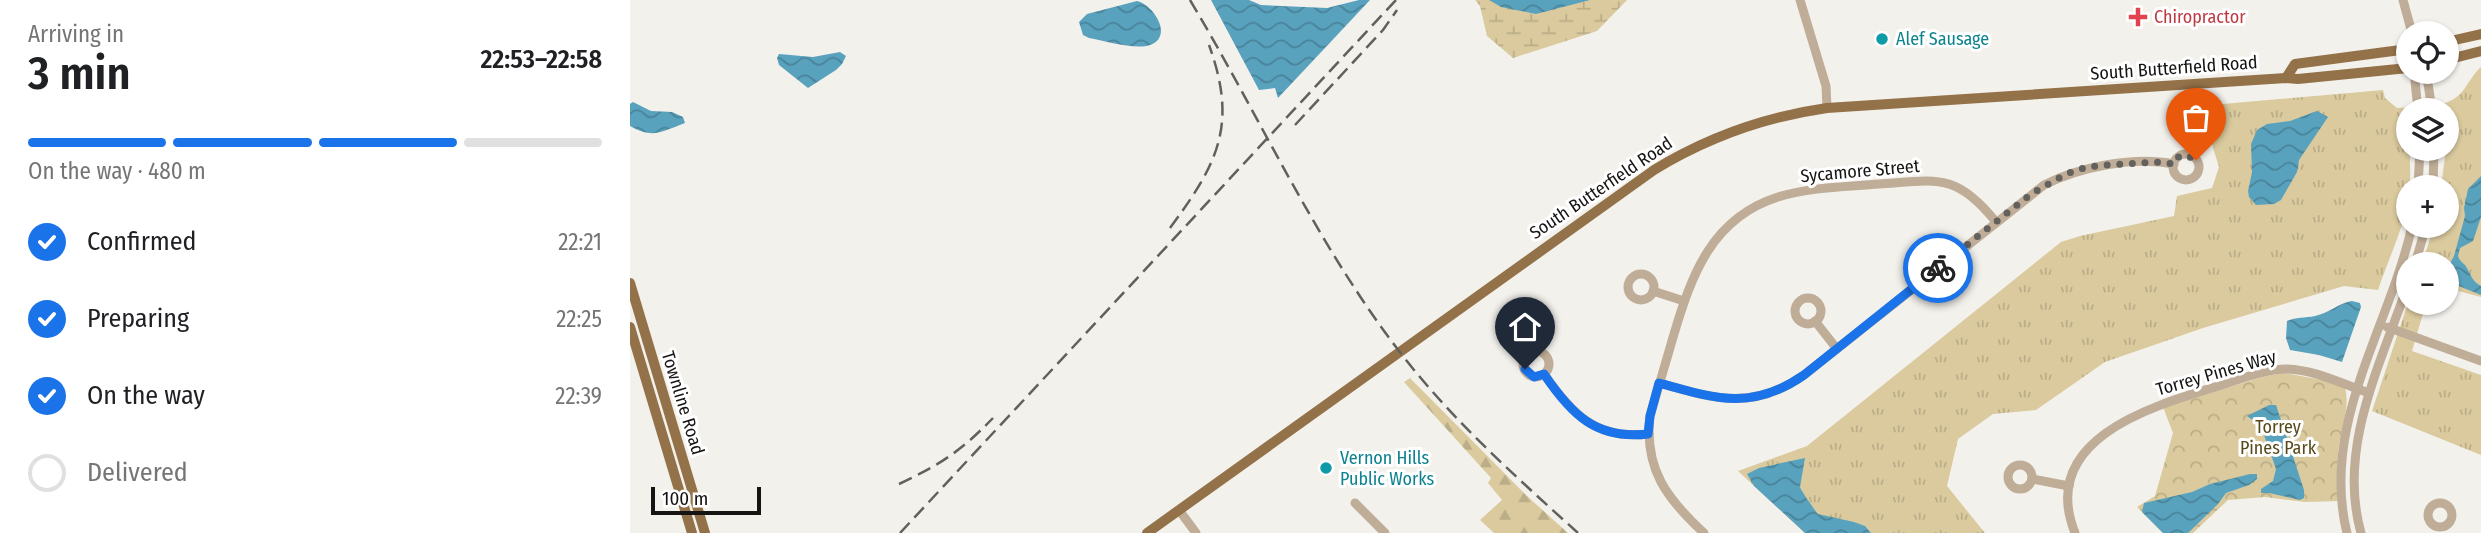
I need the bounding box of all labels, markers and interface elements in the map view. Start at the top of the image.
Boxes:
place label: Chiropractor [2154,6,2246,28]
marker: Chiropractor [2128,7,2148,27]
text: Arriving in [28,20,124,48]
map controls [2396,21,2459,315]
button: locate [2396,21,2459,84]
place label: Alef Sausage [1896,28,1989,50]
marker: Alef Sausage [1874,31,1890,47]
text: 22:53–22:58 [480,44,602,75]
text: 3 min [28,46,131,101]
street label: South Butterfield Road [2090,51,2258,85]
pin [2166,88,2226,160]
button: layers [2396,98,2459,161]
icon: bag [2177,99,2215,137]
street label: South Butterfield Road [1525,132,1677,244]
street label: Sycamore Street [1800,155,1921,187]
text: On the way · 480 m [28,157,206,185]
button: + [2396,175,2459,238]
icon: check [28,223,66,261]
text: Confirmed [87,226,197,257]
text: 22:21 [558,228,602,256]
courier [1903,233,1973,303]
icon: bike [1919,249,1957,287]
button: − [2396,252,2459,315]
pin [1495,297,1555,369]
icon: check [28,300,66,338]
text: Preparing [87,303,189,334]
text: 22:25 [556,305,602,333]
icon: home [1506,308,1544,346]
street label: Torrey Pines Way [2154,345,2278,401]
street label: Townline Road [657,348,709,458]
icon: check [28,377,66,415]
text: On the way [87,380,205,411]
text: 22:39 [555,382,602,410]
park label: Torrey Pines Park [2240,416,2317,459]
place label: Vernon Hills Public Works [1340,447,1435,490]
text: Delivered [87,457,188,488]
marker: Vernon Hills Public Works [1318,460,1334,476]
scale bar [651,484,761,516]
text: 100 m [662,487,708,510]

